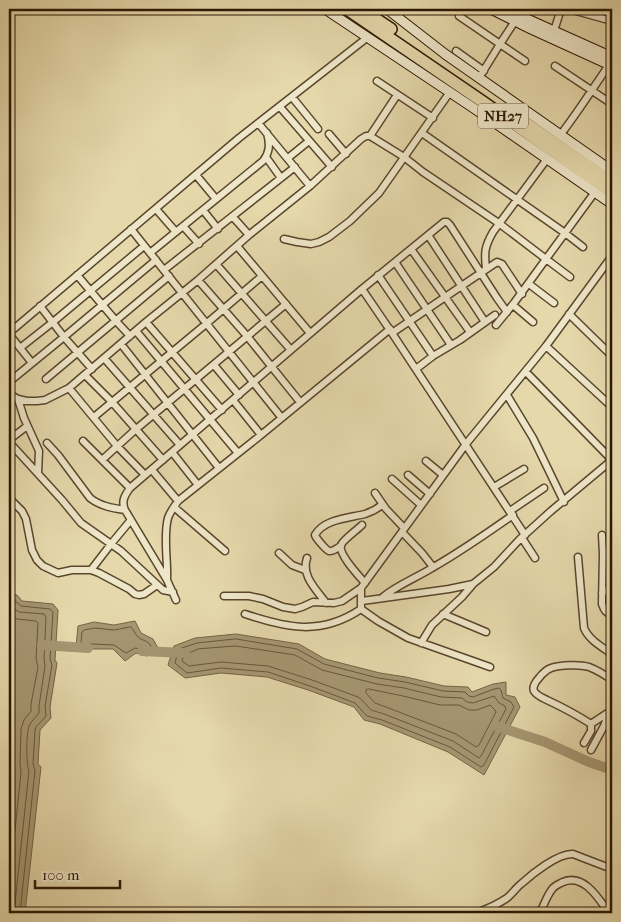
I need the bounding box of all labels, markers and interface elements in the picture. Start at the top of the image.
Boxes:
road number: NH27 [478,104,528,128]
scale bar [35,857,120,889]
text: 100 m [42,866,80,884]

